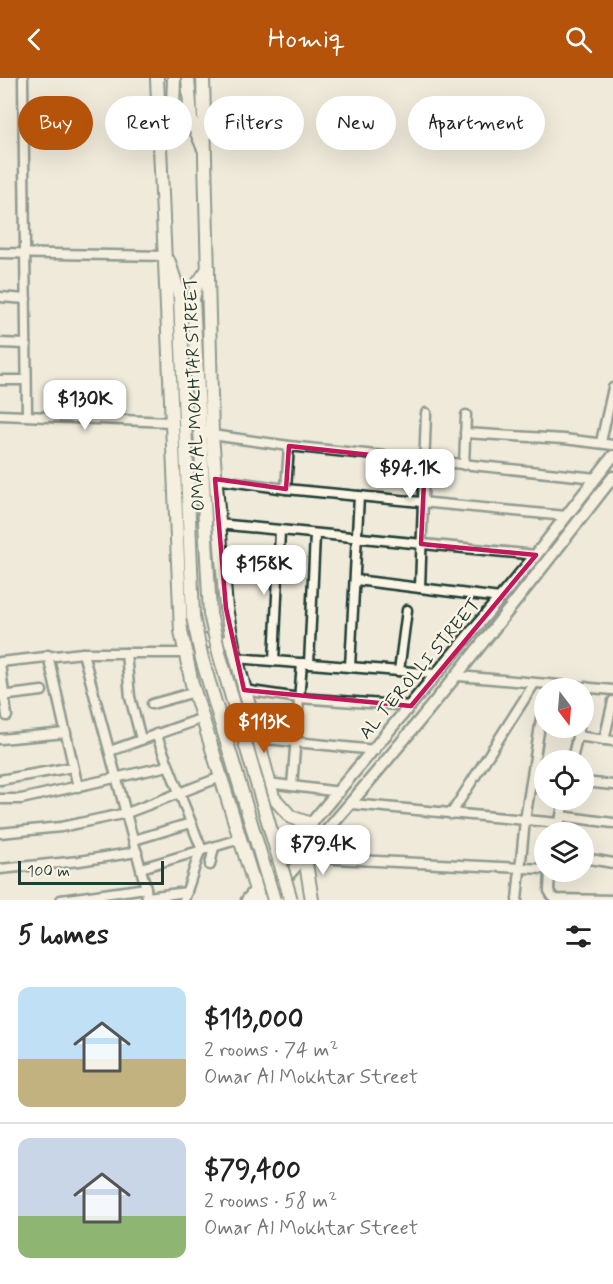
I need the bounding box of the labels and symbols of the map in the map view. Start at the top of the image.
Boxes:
street label: OMAR AL MOKHTAR STREET [179,276,211,512]
pin: $130K [43,380,127,431]
pin: $94.1K [361,449,459,500]
pin: $158K [222,545,306,596]
street label: AL TEROLLI STREET [354,594,486,744]
north arrow [534,678,594,738]
pin: $113K [222,703,306,754]
pin: $79.4K [274,825,372,876]
scale bar [18,858,164,886]

